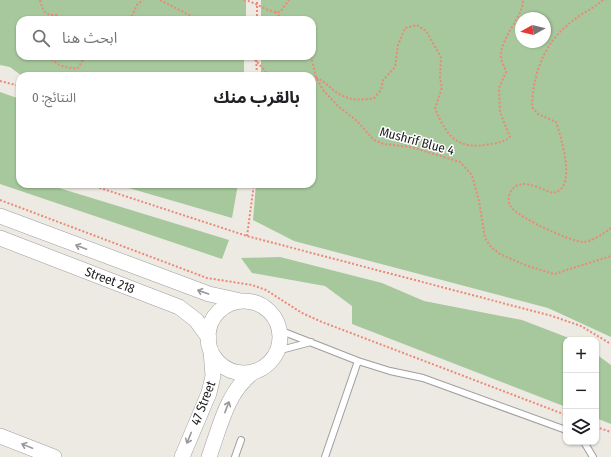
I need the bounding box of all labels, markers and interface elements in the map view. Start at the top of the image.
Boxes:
north arrow [515,12,551,48]
search box [16,16,316,60]
icon: search [30,27,52,49]
text: ابحث هنا [62,29,117,47]
text: بالقرب منك [214,87,300,108]
text: النتائج: 0 [32,90,76,105]
street label: Mushrif Blue 4 [378,124,456,158]
one-way arrow [76,242,88,250]
street label: Street 218 [83,264,137,296]
one-way arrow [197,288,209,296]
map controls [563,337,599,445]
button: + [563,337,599,373]
button: − [563,373,599,409]
street label: 47 Street [188,378,219,427]
one-way arrow [224,402,232,414]
button: layers [563,409,599,445]
one-way arrow [185,432,193,444]
one-way arrow [21,442,33,450]

